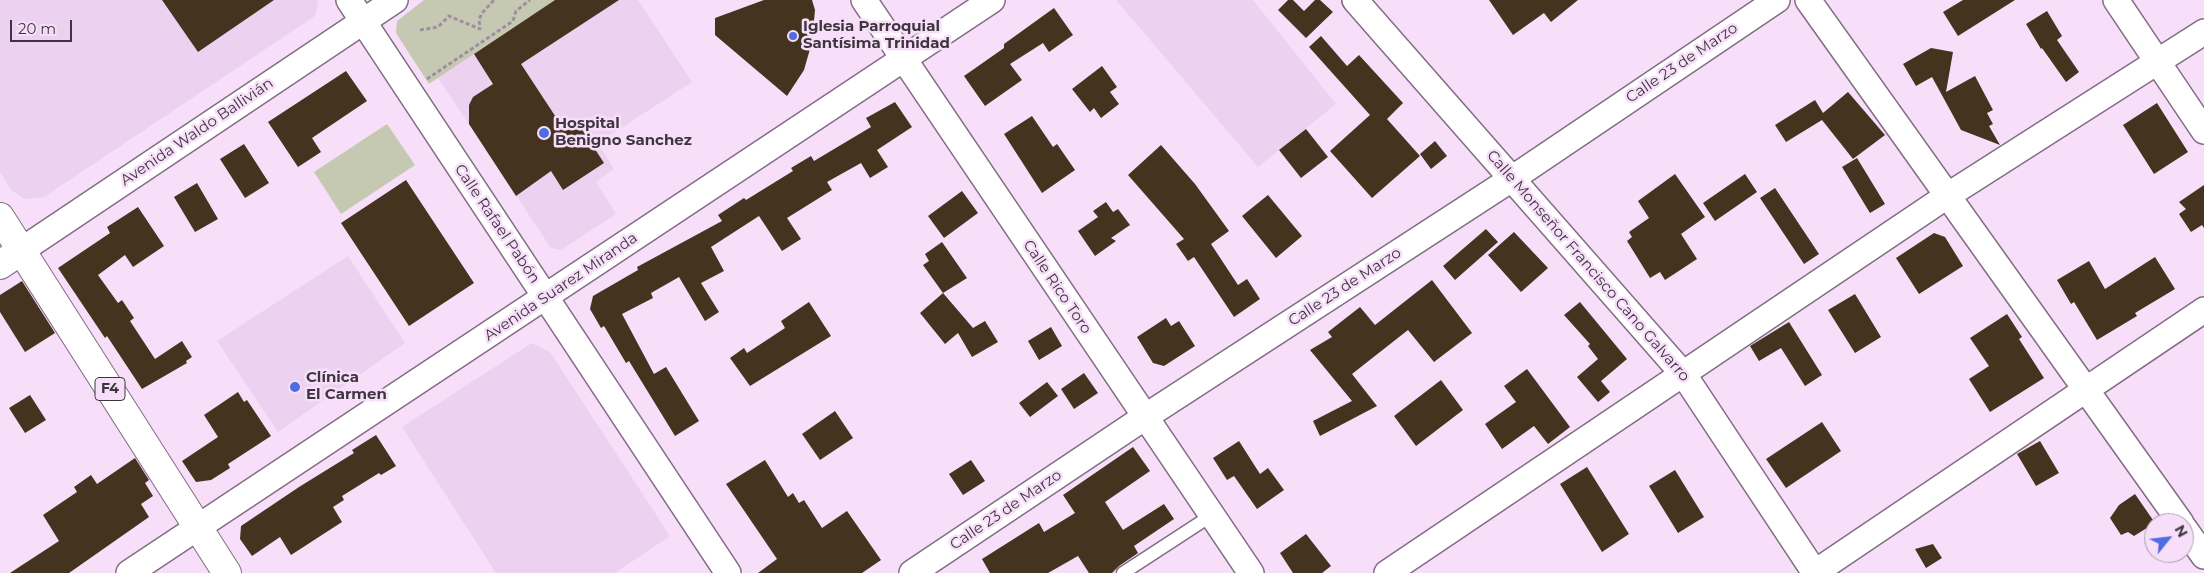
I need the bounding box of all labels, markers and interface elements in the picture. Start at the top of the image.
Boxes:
scale bar [12,10,75,42]
place label: Iglesia Parroquial Santísima Trinidad [803,18,950,53]
text: 20 m [18,19,56,38]
street label: Calle 23 de Marzo [1623,19,1741,107]
marker: Iglesia Parroquial Santísima Trinidad [787,30,799,42]
street label: Avenida Waldo Ballivián [117,74,277,190]
place label: Hospital Benigno Sanchez [555,115,692,150]
marker: Hospital Benigno Sanchez [537,126,551,140]
street label: Calle Monseñor Francisco Cano Galvarro [1483,147,1693,385]
street label: Calle Rafael Pabón [450,161,544,287]
street label: Avenida Suarez Miranda [481,229,641,345]
street label: Calle Rico Toro [1019,237,1095,337]
street label: Calle 23 de Marzo [1285,244,1405,330]
place label: Clínica El Carmen [306,369,387,404]
road number: F4 [95,378,125,400]
marker: Clínica El Carmen [288,380,302,394]
street label: Calle 23 de Marzo [947,466,1065,554]
north arrow [2144,513,2194,563]
text: N [2171,522,2192,541]

